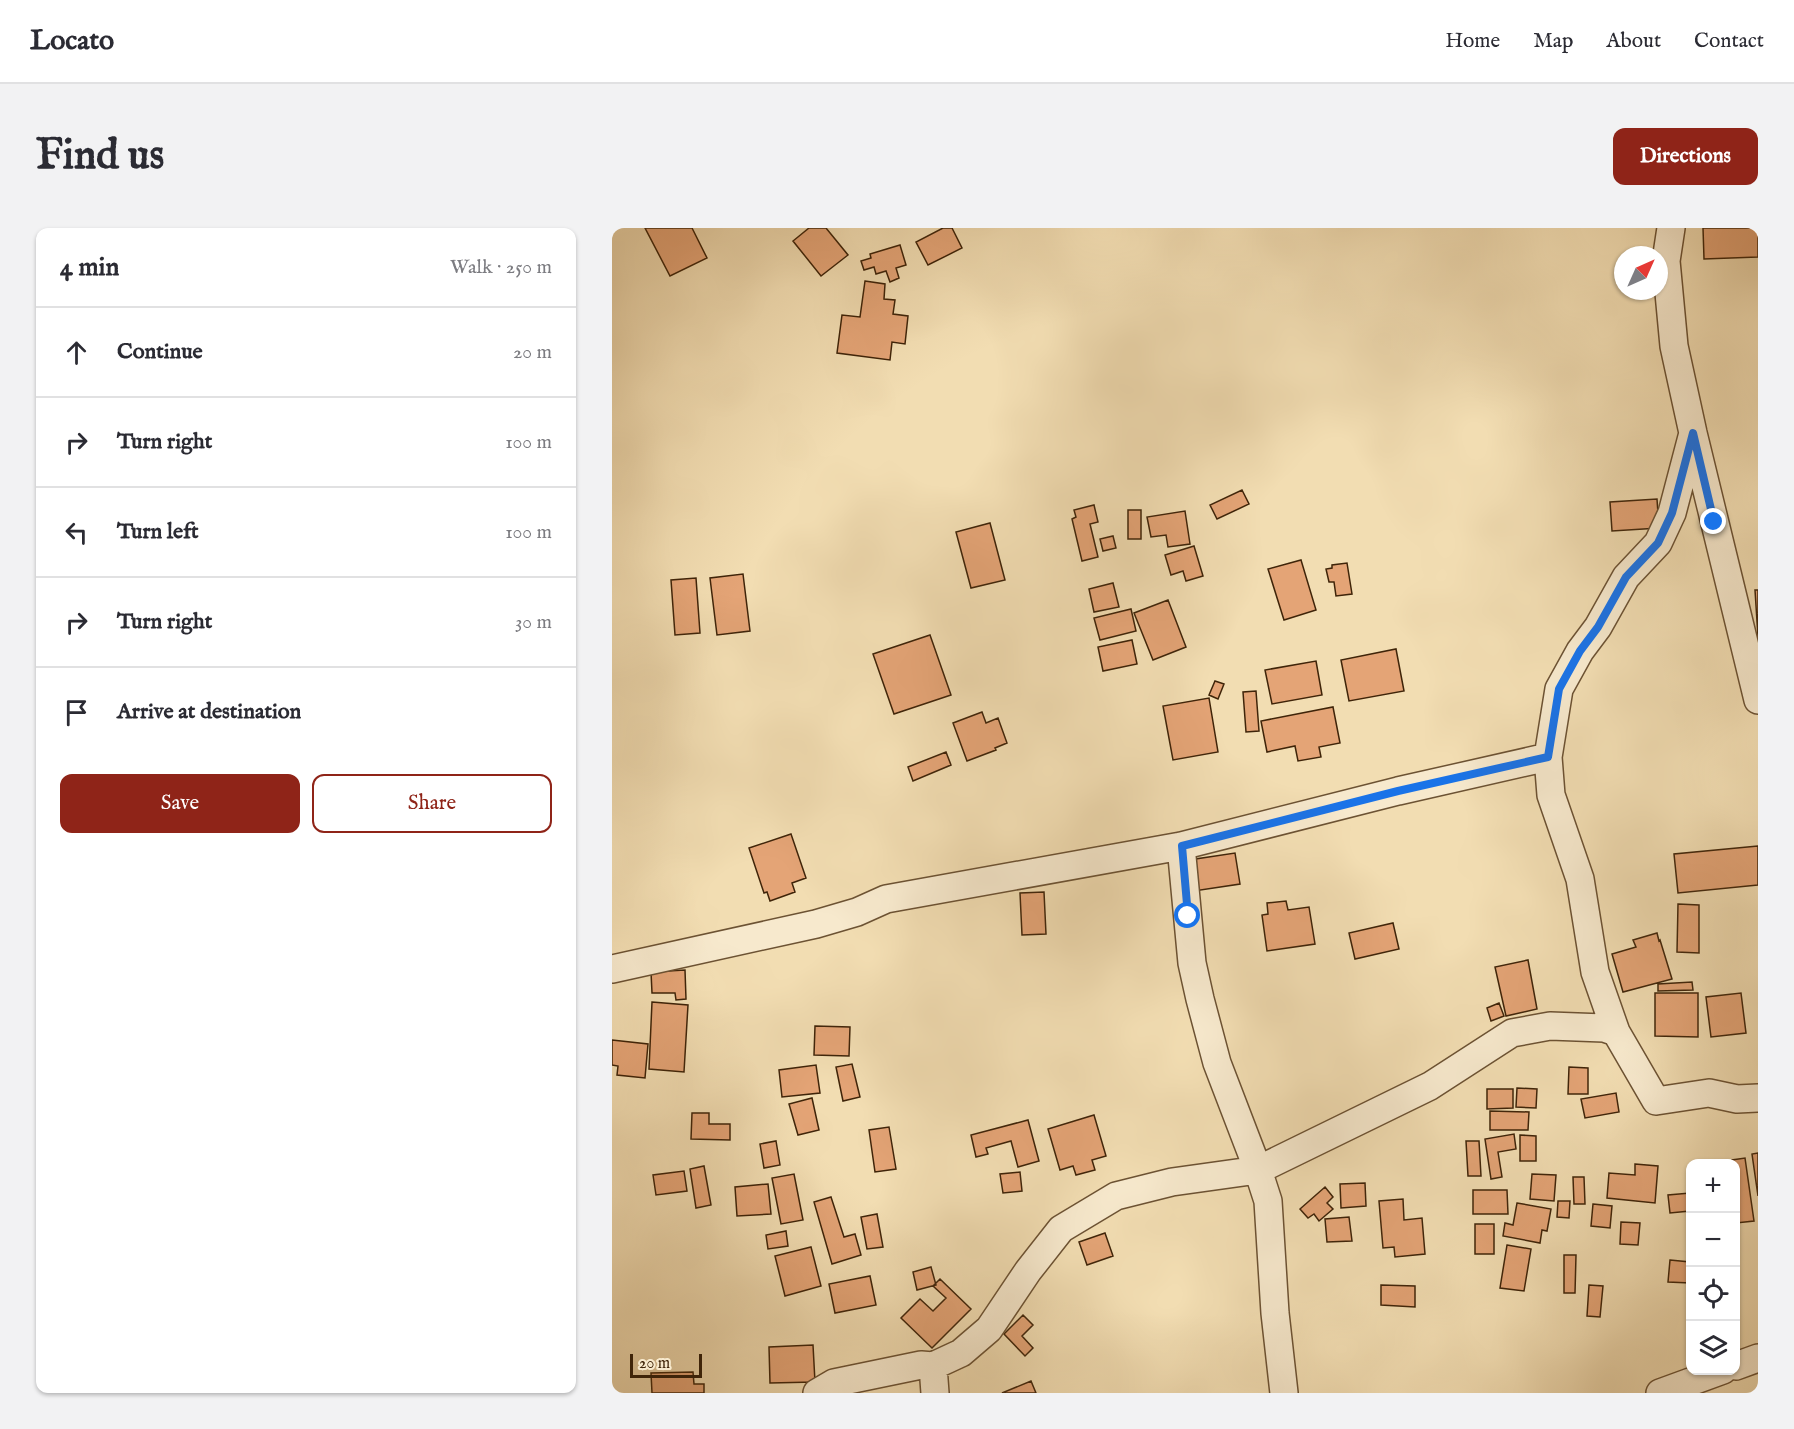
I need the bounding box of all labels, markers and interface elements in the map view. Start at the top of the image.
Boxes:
text: Locato [30,24,114,59]
text: Home [1445,28,1500,55]
text: Map [1533,28,1573,55]
text: About [1606,28,1661,55]
text: Contact [1694,28,1764,55]
button: Directions [1613,128,1758,185]
text: Find us [36,130,164,183]
north arrow [1614,246,1668,300]
text: 4 min [60,251,119,284]
text: Walk · 250 m [450,255,552,280]
icon: ahead [60,336,93,369]
text: Continue [117,338,203,366]
text: 20 m [513,340,552,365]
icon: right [60,426,93,459]
text: Turn right [117,428,212,456]
text: 100 m [505,430,552,455]
route end [1700,508,1726,534]
icon: left [60,516,93,549]
text: Turn left [117,518,199,546]
text: 100 m [505,520,552,545]
icon: right [60,606,93,639]
text: Turn right [117,608,212,636]
text: 30 m [515,610,552,635]
icon: arrive [60,696,93,729]
text: Arrive at destination [117,698,301,726]
button: Save [60,774,300,833]
button: Share [312,774,552,833]
route start [1174,902,1200,928]
map controls [1686,1159,1740,1375]
button: + [1686,1159,1740,1213]
button: − [1686,1213,1740,1267]
button: locate [1686,1267,1740,1321]
button: layers [1686,1321,1740,1375]
scale bar [630,1351,702,1378]
text: 20 m [639,1354,670,1374]

